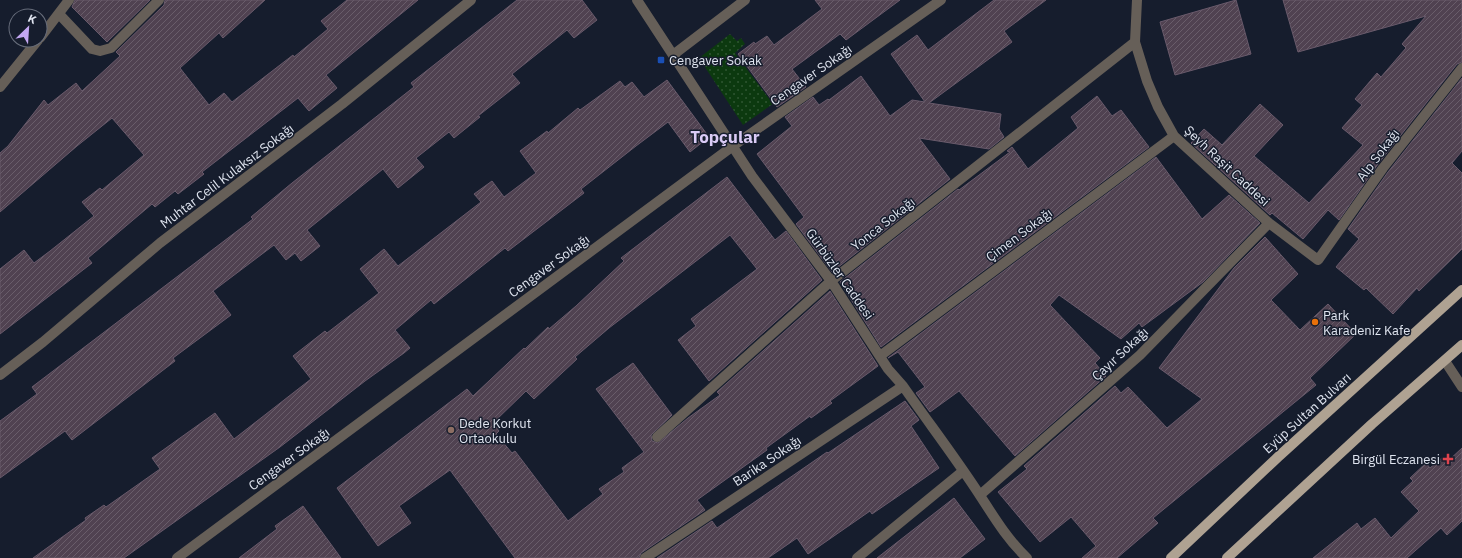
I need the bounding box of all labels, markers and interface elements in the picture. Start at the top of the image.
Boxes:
north arrow [8,8,48,48]
text: K [26,11,39,27]
street label: Cengaver Sokağı [767,40,855,110]
place label: Cengaver Sokak [669,52,762,69]
marker: Cengaver Sokak [656,55,666,65]
street label: Muhtar Celil Kulaksız Sokağı [157,120,297,232]
street label: Şeyh Raşit Caddesi [1181,122,1273,210]
street label: Alp Sokağı [1353,125,1403,185]
district label: Topçular [690,126,760,148]
street label: Yonca Sokağı [847,194,919,254]
street label: Çimen Sokağı [982,204,1056,266]
street label: Gürbüzler Caddesi [802,225,878,323]
street label: Cengaver Sokağı [505,231,593,301]
place label: Park Karadeniz Kafe [1323,307,1410,339]
marker: Park Karadeniz Kafe [1310,317,1320,327]
street label: Çayır Sokağı [1088,323,1152,385]
street label: Eyüp Sultan Bulvarı [1259,369,1355,457]
place label: Dede Korkut Ortaokulu [459,415,531,447]
street label: Cengaver Sokağı [245,424,333,494]
marker: Dede Korkut Ortaokulu [446,425,456,435]
street label: Barika Sokağı [730,432,804,490]
place label: Birgül Eczanesi [1352,451,1440,468]
marker: Birgül Eczanesi [1443,454,1453,464]

